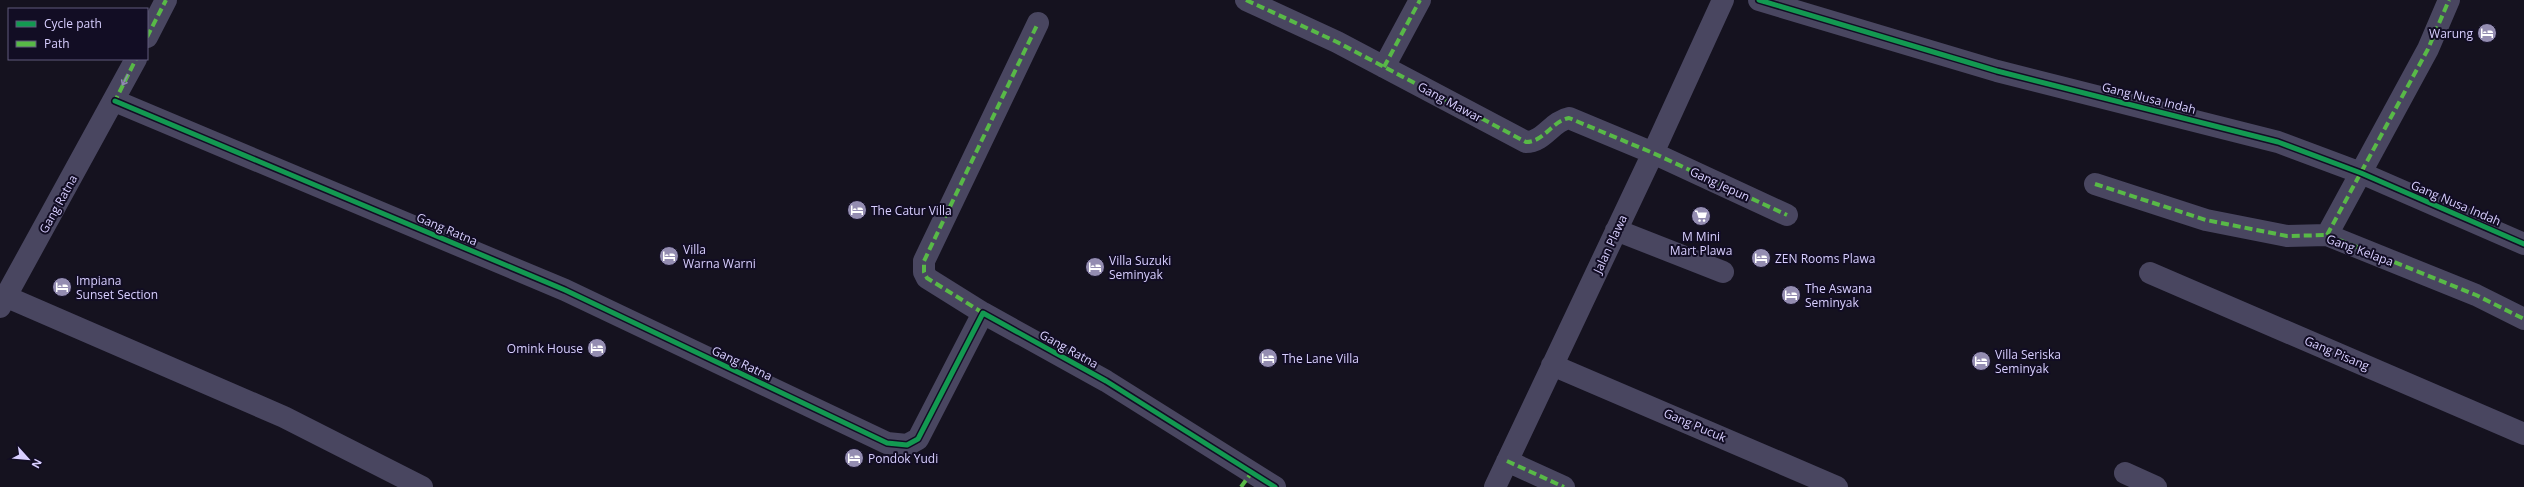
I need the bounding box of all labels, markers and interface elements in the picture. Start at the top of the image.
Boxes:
legend [8,8,148,60]
text: Cycle path [44,15,102,32]
hotel icon: Warung [2476,22,2498,44]
place label: Warung [2429,25,2473,42]
text: Path [44,35,70,52]
one-way arrow [121,74,128,86]
street label: Gang Mawar [1415,78,1485,126]
street label: Gang Nusa Indah [2100,78,2198,118]
street label: Gang Jepun [1687,163,1753,205]
street label: Gang Ratna [35,172,81,236]
street label: Gang Nusa Indah [2408,176,2504,230]
hotel icon: The Catur Villa [846,199,868,221]
place label: The Catur Villa [871,202,952,219]
supermarket icon: M Mini Mart Plawa [1690,205,1712,227]
street label: Gang Ratna [414,209,480,249]
street label: Jalan Plawa [1589,212,1631,277]
place label: M Mini Mart Plawa [1670,228,1732,259]
street label: Gang Kelapa [2324,230,2396,270]
place label: Villa Warna Warni [683,241,756,272]
hotel icon: Villa Warna Warni [658,245,680,267]
hotel icon: ZEN Rooms Plawa [1750,247,1772,269]
place label: ZEN Rooms Plawa [1775,250,1875,267]
place label: Villa Suzuki Seminyak [1109,252,1171,283]
hotel icon: Villa Suzuki Seminyak [1084,256,1106,278]
place label: Impiana Sunset Section [76,272,158,303]
hotel icon: Impiana Sunset Section [51,276,73,298]
place label: The Aswana Seminyak [1805,280,1872,311]
hotel icon: The Aswana Seminyak [1780,284,1802,306]
street label: Gang Ratna [1037,326,1101,372]
street label: Gang Pisang [2302,332,2372,374]
hotel icon: Omink House [586,337,608,359]
place label: Omink House [507,340,583,357]
street label: Gang Ratna [709,342,775,384]
place label: Villa Seriska Seminyak [1995,346,2061,377]
hotel icon: The Lane Villa [1257,347,1279,369]
place label: The Lane Villa [1282,350,1359,367]
hotel icon: Villa Seriska Seminyak [1970,350,1992,372]
street label: Gang Pucuk [1661,404,1730,446]
north arrow [8,439,48,479]
hotel icon: Pondok Yudi [843,447,865,469]
place label: Pondok Yudi [868,450,938,467]
text: N [29,456,46,471]

